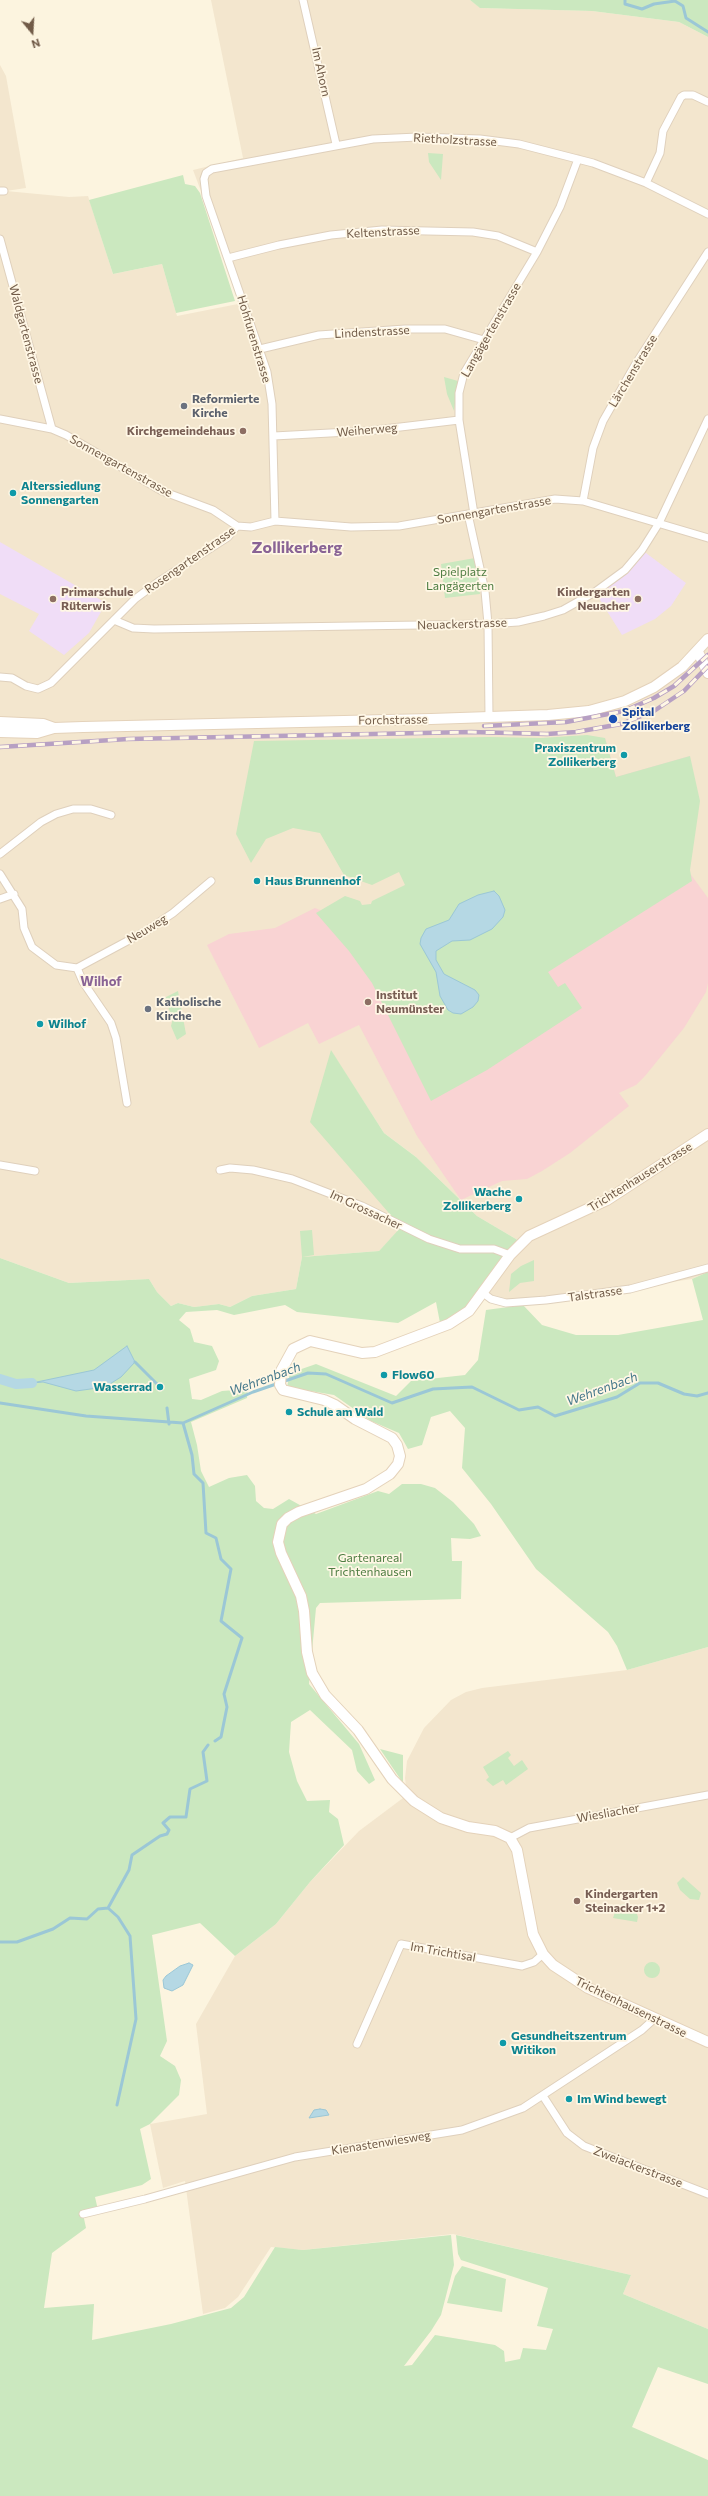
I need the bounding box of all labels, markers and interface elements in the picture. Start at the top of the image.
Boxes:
north arrow [12,12,52,52]
text: N [30,36,42,51]
street label: Im Ahorn [309,46,333,98]
street label: Rietholzstrasse [413,131,497,149]
street label: Keltenstrasse [346,223,420,241]
street label: Langägertenstrasse [458,280,524,380]
street label: Waldgartenstrasse [6,283,46,385]
street label: Hohfurenstrasse [234,293,274,385]
street label: Lindenstrasse [334,323,410,341]
street label: Lärchenstrasse [606,332,660,410]
place label: Reformierte Kirche [192,392,259,420]
marker: Reformierte Kirche [179,401,189,411]
street label: Weiherweg [336,420,398,440]
place label: Kirchgemeindehaus [127,424,235,438]
marker: Kirchgemeindehaus [238,426,248,436]
street label: Sonnengartenstrasse [67,432,175,500]
place label: Alterssiedlung Sonnengarten [21,479,100,507]
marker: Alterssiedlung Sonnengarten [8,488,18,498]
street label: Sonnengartenstrasse [436,493,552,527]
street label: Rosengartenstrasse [142,523,238,597]
district label: Zollikerberg [252,538,342,558]
park label: Spielplatz Langägerten [426,565,494,593]
place label: Primarschule Rüterwis [61,585,133,613]
place label: Kindergarten Neuacher [557,585,630,613]
marker: Primarschule Rüterwis [48,594,58,604]
marker: Kindergarten Neuacher [633,594,643,604]
street label: Neuackerstrasse [417,615,507,633]
place label: Spital Zollikerberg [622,705,690,733]
street label: Forchstrasse [358,712,428,728]
marker: Spital Zollikerberg [607,713,619,725]
place label: Praxiszentrum Zollikerberg [535,741,616,769]
marker: Praxiszentrum Zollikerberg [619,750,629,760]
place label: Haus Brunnenhof [265,874,361,888]
marker: Haus Brunnenhof [252,876,262,886]
street label: Neuweg [124,911,170,947]
district label: Wilhof [80,974,122,990]
place label: Institut Neumünster [376,988,444,1016]
place label: Katholische Kirche [156,995,221,1023]
marker: Institut Neumünster [363,997,373,1007]
marker: Katholische Kirche [143,1004,153,1014]
place label: Wilhof [48,1017,86,1031]
marker: Wilhof [35,1019,45,1029]
street label: Trichtenhauserstrasse [585,1139,695,1215]
place label: Wache Zollikerberg [443,1185,511,1213]
street label: Im Grossacher [328,1187,404,1233]
marker: Wache Zollikerberg [514,1194,524,1204]
street label: Talstrasse [567,1283,623,1305]
water label: Wehrenbach [227,1359,303,1399]
place label: Flow60 [392,1368,434,1382]
water label: Wehrenbach [564,1369,640,1409]
marker: Flow60 [379,1370,389,1380]
place label: Wasserrad [93,1380,152,1394]
marker: Wasserrad [155,1382,165,1392]
place label: Schule am Wald [297,1405,383,1419]
marker: Schule am Wald [284,1407,294,1417]
park label: Gartenareal Trichtenhausen [328,1551,412,1579]
street label: Wiesliacher [576,1800,640,1826]
place label: Kindergarten Steinacker 1+2 [585,1887,665,1915]
marker: Kindergarten Steinacker 1+2 [572,1896,582,1906]
street label: Im Trichtisal [409,1939,477,1965]
street label: Trichtenhausenstrasse [573,1974,689,2040]
place label: Gesundheitszentrum Witikon [511,2029,626,2057]
marker: Gesundheitszentrum Witikon [498,2038,508,2048]
place label: Im Wind bewegt [577,2092,667,2106]
marker: Im Wind bewegt [564,2094,574,2104]
street label: Kienastenwiesweg [330,2128,432,2158]
street label: Zweiackerstrasse [591,2143,685,2191]

